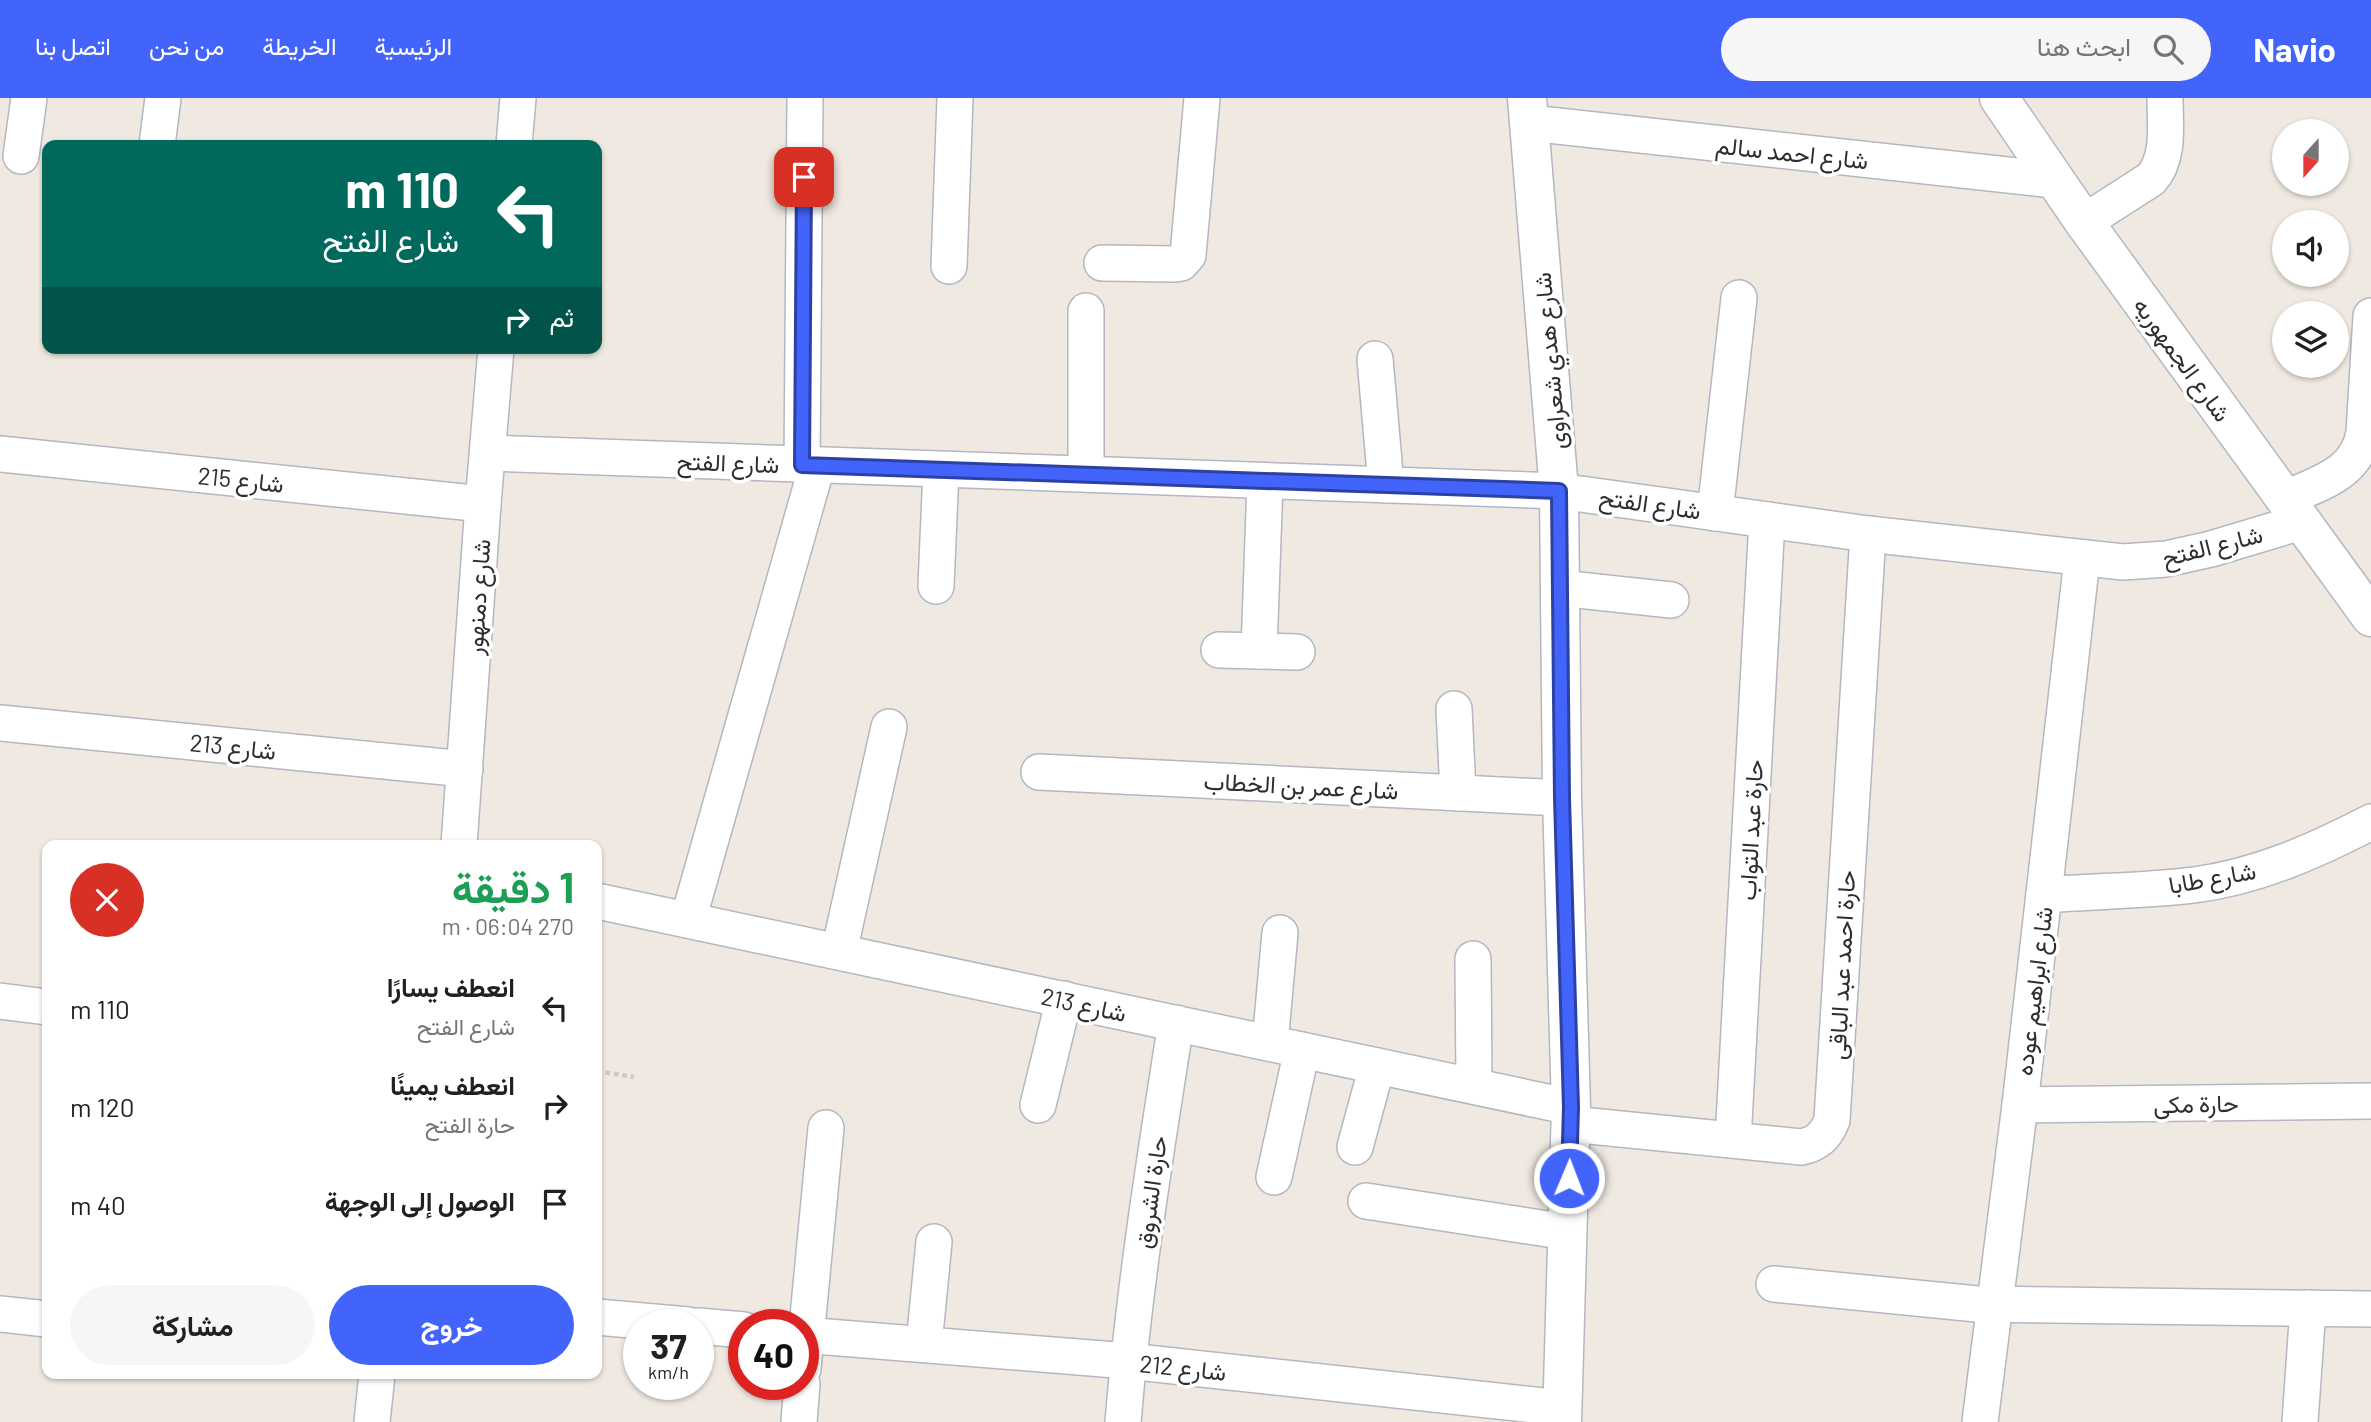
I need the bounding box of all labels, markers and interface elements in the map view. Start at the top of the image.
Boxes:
search box [1721,18,2211,81]
text: Navio [2253,29,2336,69]
text: ابحث هنا [2037,30,2131,61]
icon: search [2149,30,2187,68]
text: اتصل بنا [35,31,111,60]
text: من نحن [149,31,224,60]
text: الخريطة [262,31,337,60]
text: الرئيسية [375,31,452,60]
north arrow [2272,119,2348,196]
map controls [2272,119,2349,378]
street label: شارع احمد سالم [1714,130,1870,177]
pin [774,147,834,207]
icon: arrive [785,158,823,196]
text: 110 m [345,159,459,218]
icon: left [483,168,574,259]
button: sound [2272,210,2349,287]
text: شارع الفتح [322,220,459,258]
street label: شارع هدي شعراوى [1527,271,1577,451]
street label: شارع الجمهوريه [2126,291,2238,429]
icon: right [498,301,536,339]
text: ثم [550,301,574,332]
button: layers [2272,301,2349,378]
street label: شارع الفتح [676,446,780,482]
street label: شارع 215 [196,460,285,501]
street label: شارع الفتح [1597,482,1703,528]
street label: شارع الفتح [2159,519,2266,575]
street label: شارع دمنهور [458,538,499,657]
street label: شارع 213 [188,727,277,768]
street label: حارة عبد التواب [1732,759,1770,901]
street label: شارع عمر بن الخطاب [1203,765,1399,808]
street label: شارع طابا [2166,855,2259,902]
text: 1 دقيقة [452,861,574,911]
button: close [70,863,144,937]
street label: حارة احمد عبد الباقى [1822,870,1862,1061]
street label: شارع ابراهيم عوده [2008,905,2061,1078]
text: 270 m · 06:04 [442,912,574,940]
text: انعطف يسارًا [387,971,515,1002]
street label: شارع 213 [1038,981,1129,1030]
icon: left [536,989,574,1027]
text: 110 m [70,993,130,1024]
text: شارع الفتح [417,1012,515,1040]
text: انعطف يمينًا [390,1069,515,1100]
icon: right [536,1087,574,1125]
street label: حارة مكى [2153,1088,2239,1120]
text: 120 m [70,1091,134,1122]
text: حارة الفتح [425,1110,515,1138]
street label: حارة الشروق [1128,1134,1174,1251]
position arrow [1532,1141,1606,1215]
text: الوصول إلى الوجهة [325,1185,515,1216]
icon: arrive [536,1185,574,1223]
text: 40 m [70,1189,126,1220]
button: مشاركة [70,1285,315,1365]
button: خروج [329,1285,574,1365]
speed limit sign: 40 [728,1309,819,1400]
text: 37 [650,1324,687,1366]
street label: شارع 212 [1138,1348,1228,1389]
text: km/h [648,1361,689,1383]

